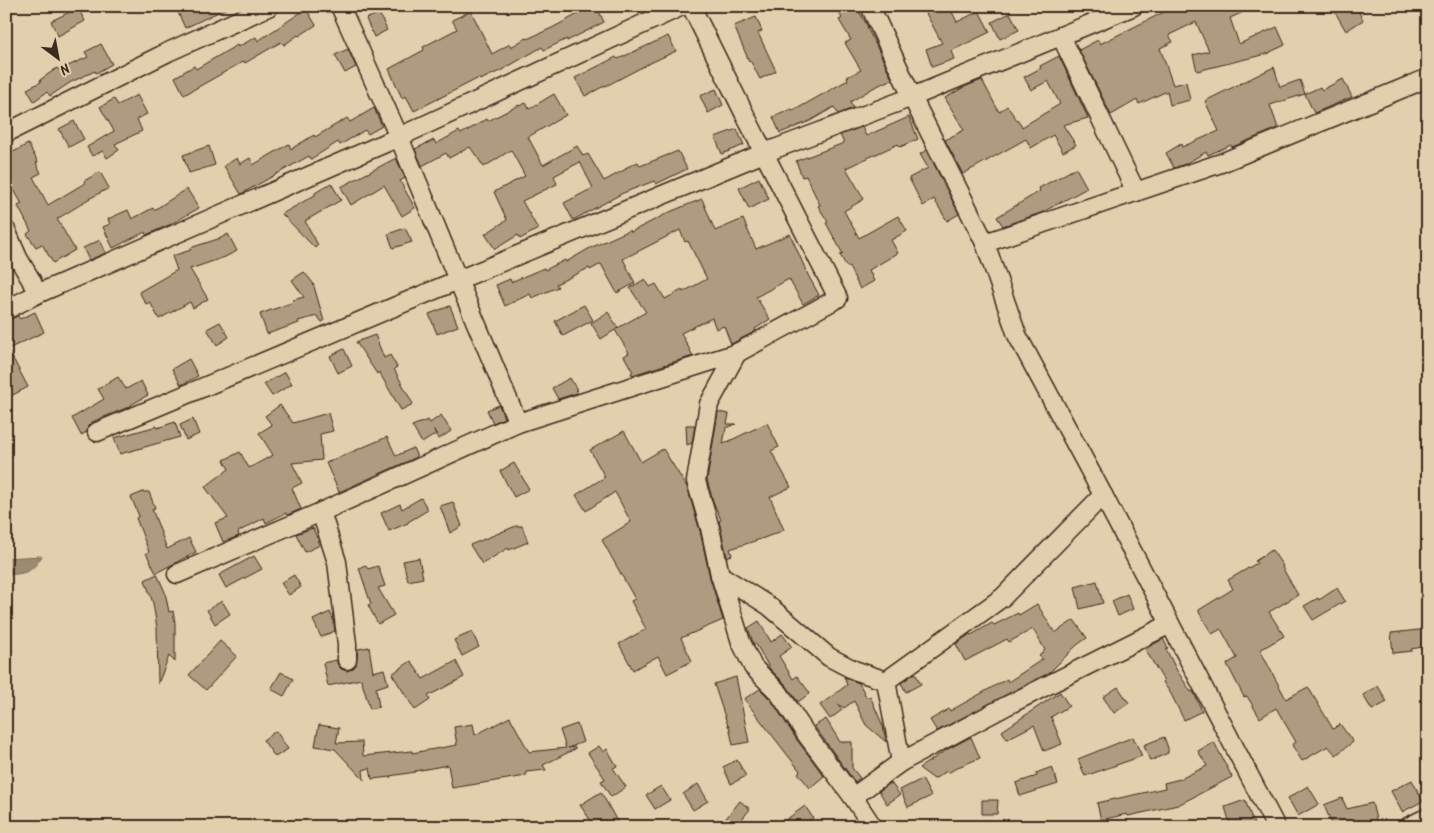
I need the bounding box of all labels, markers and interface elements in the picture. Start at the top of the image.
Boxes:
north arrow [32,32,82,82]
text: N [55,57,74,80]

